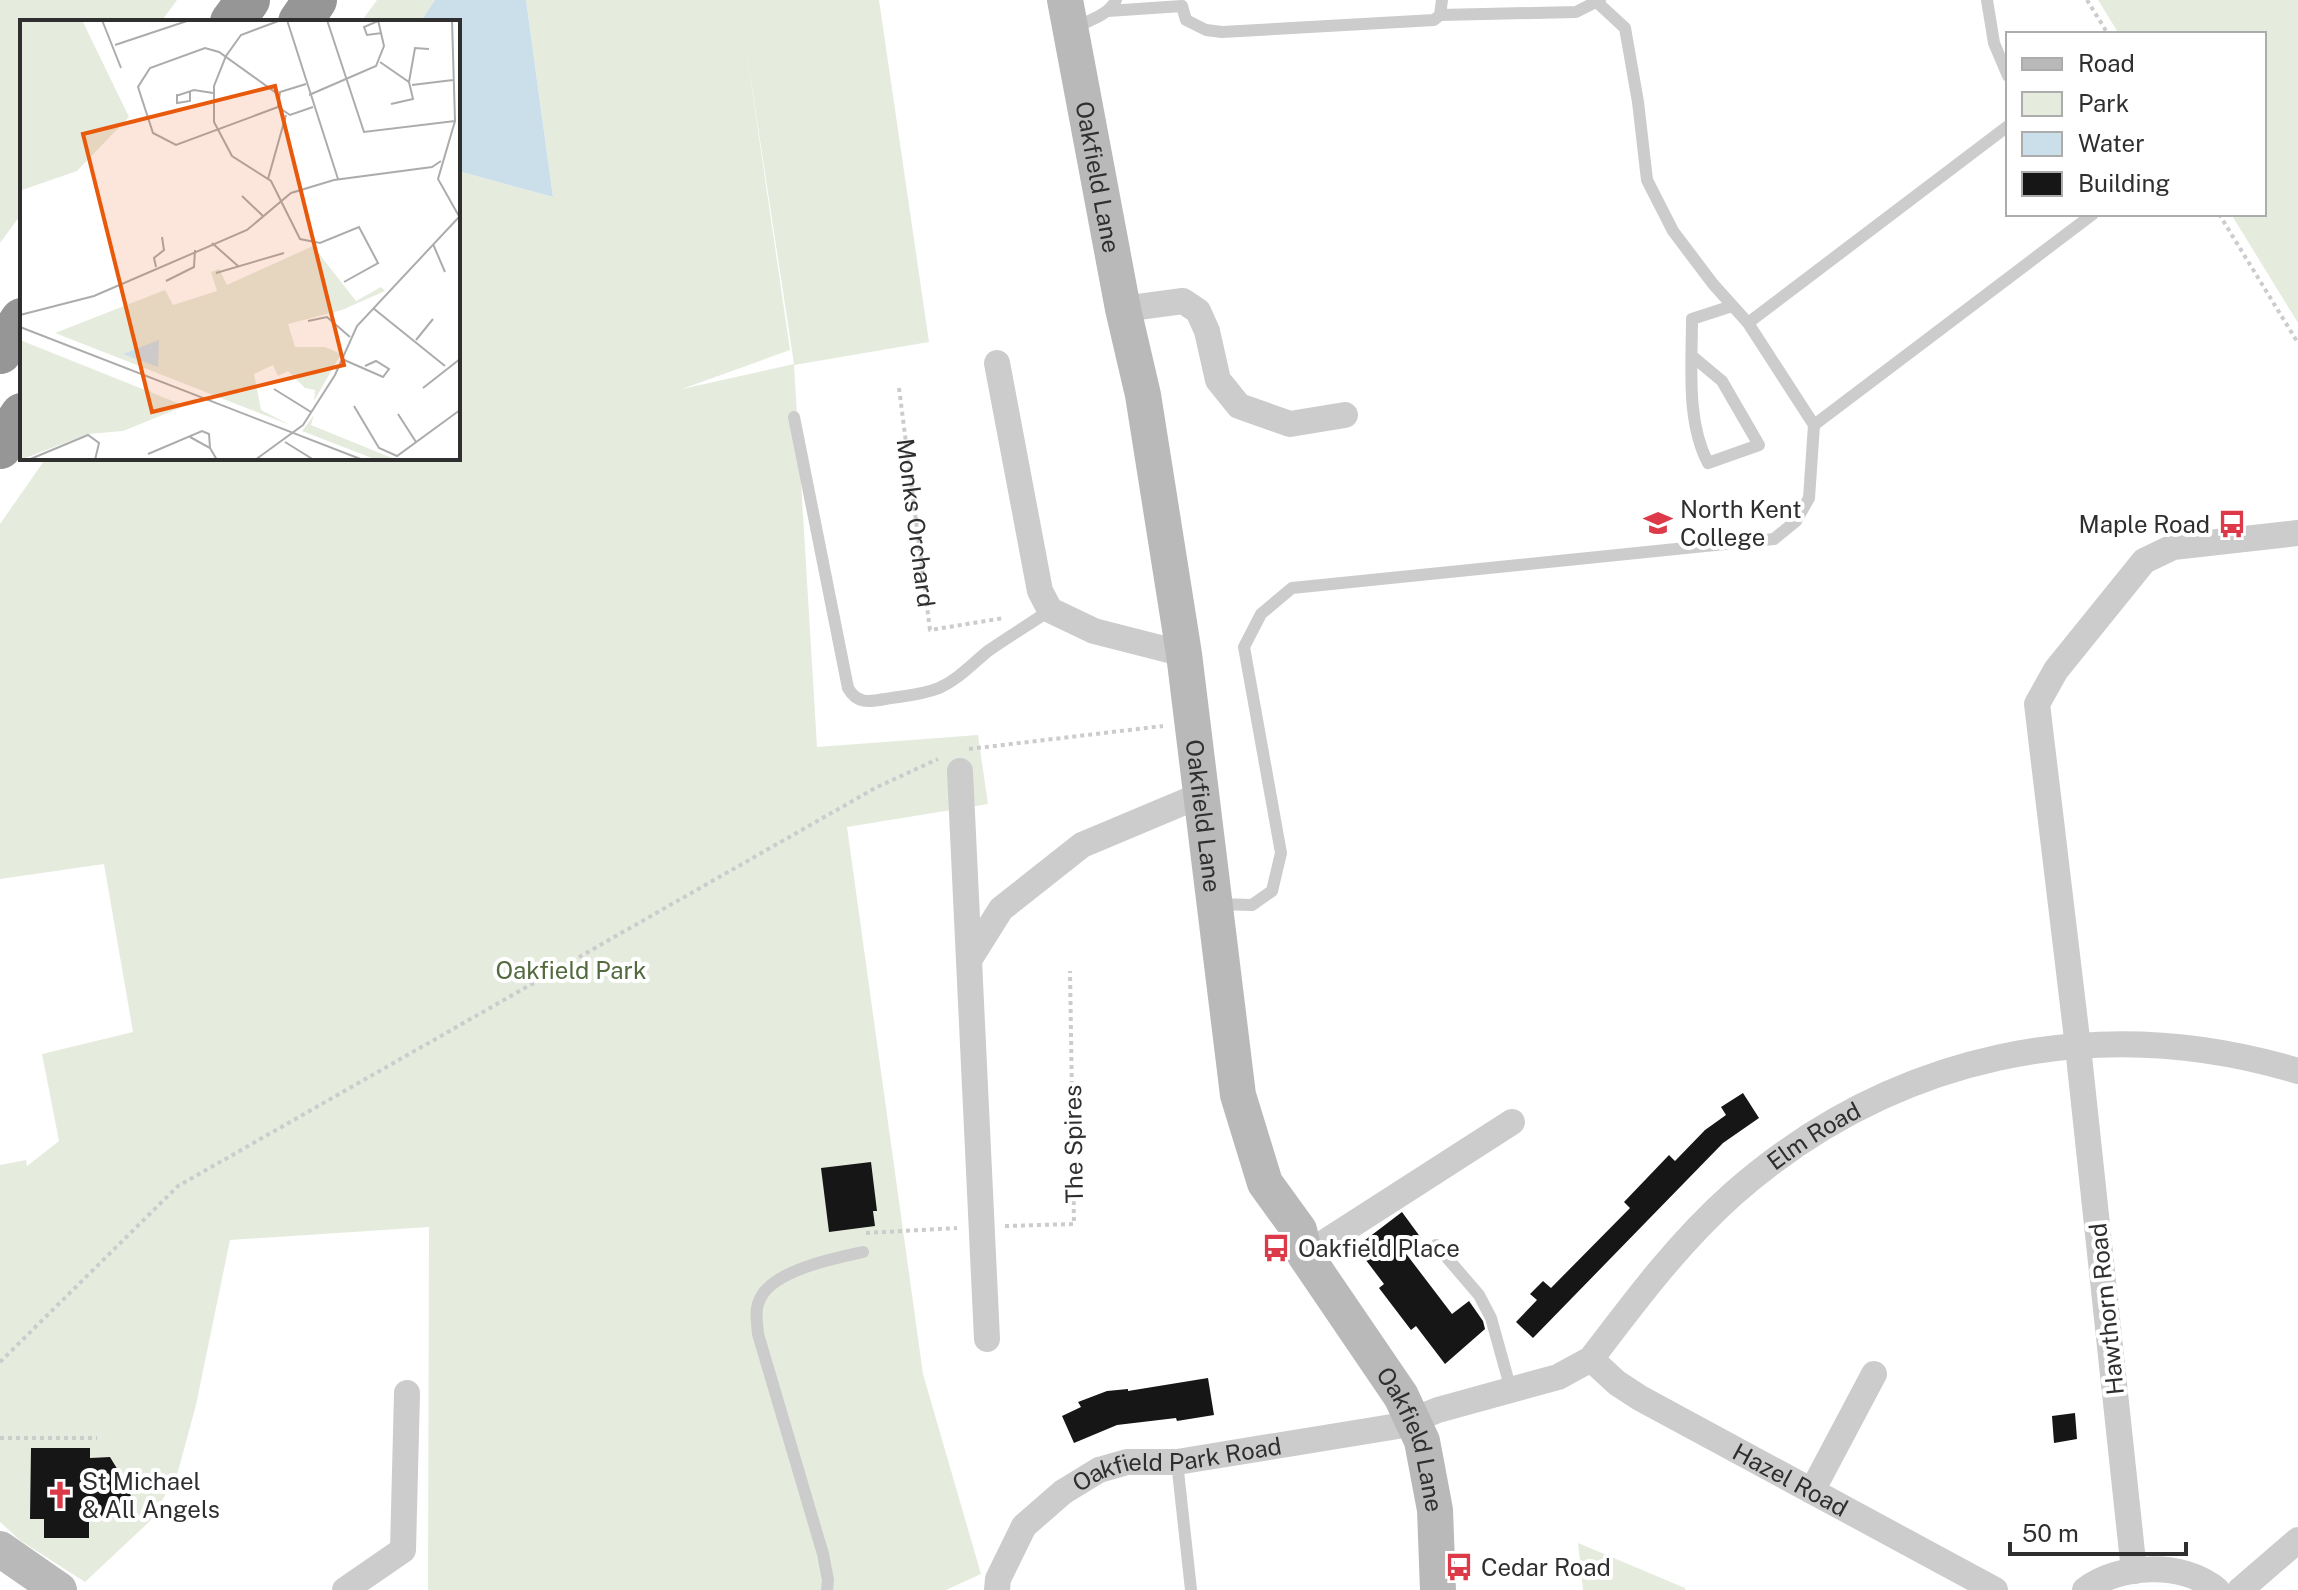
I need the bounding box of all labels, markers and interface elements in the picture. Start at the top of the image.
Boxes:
inset map [20,20,460,460]
legend [2006,32,2266,216]
text: Road [2078,49,2135,77]
text: Park [2078,89,2129,117]
street label: Oakfield Lane [1070,99,1126,255]
text: Water [2078,129,2145,157]
text: Building [2078,169,2170,197]
street label: Monks Orchard [892,437,941,609]
place label: North Kent College [1680,495,1802,551]
school or university icon: North Kent College [1643,508,1673,538]
bus stop icon: Maple Road [2217,509,2247,539]
place label: Maple Road [2078,510,2210,538]
street label: Oakfield Lane [1181,738,1227,894]
park label: Oakfield Park [496,956,646,984]
street label: The Spires [1058,1084,1088,1204]
street label: Elm Road [1761,1096,1865,1175]
street label: Hawthorn Road [2083,1222,2129,1396]
bus stop icon: Oakfield Place [1261,1233,1291,1263]
place label: Oakfield Place [1298,1234,1460,1262]
street label: Oakfield Lane [1371,1361,1449,1514]
street label: Oakfield Park Road [1067,1431,1284,1497]
street label: Hazel Road [1728,1437,1853,1522]
place label: St Michael & All Angels [82,1467,220,1523]
church icon: St Michael & All Angels [45,1480,75,1510]
scale bar [2010,1506,2186,1556]
text: 50 m [2022,1519,2079,1547]
bus stop icon: Cedar Road [1444,1552,1474,1582]
place label: Cedar Road [1481,1553,1611,1581]

